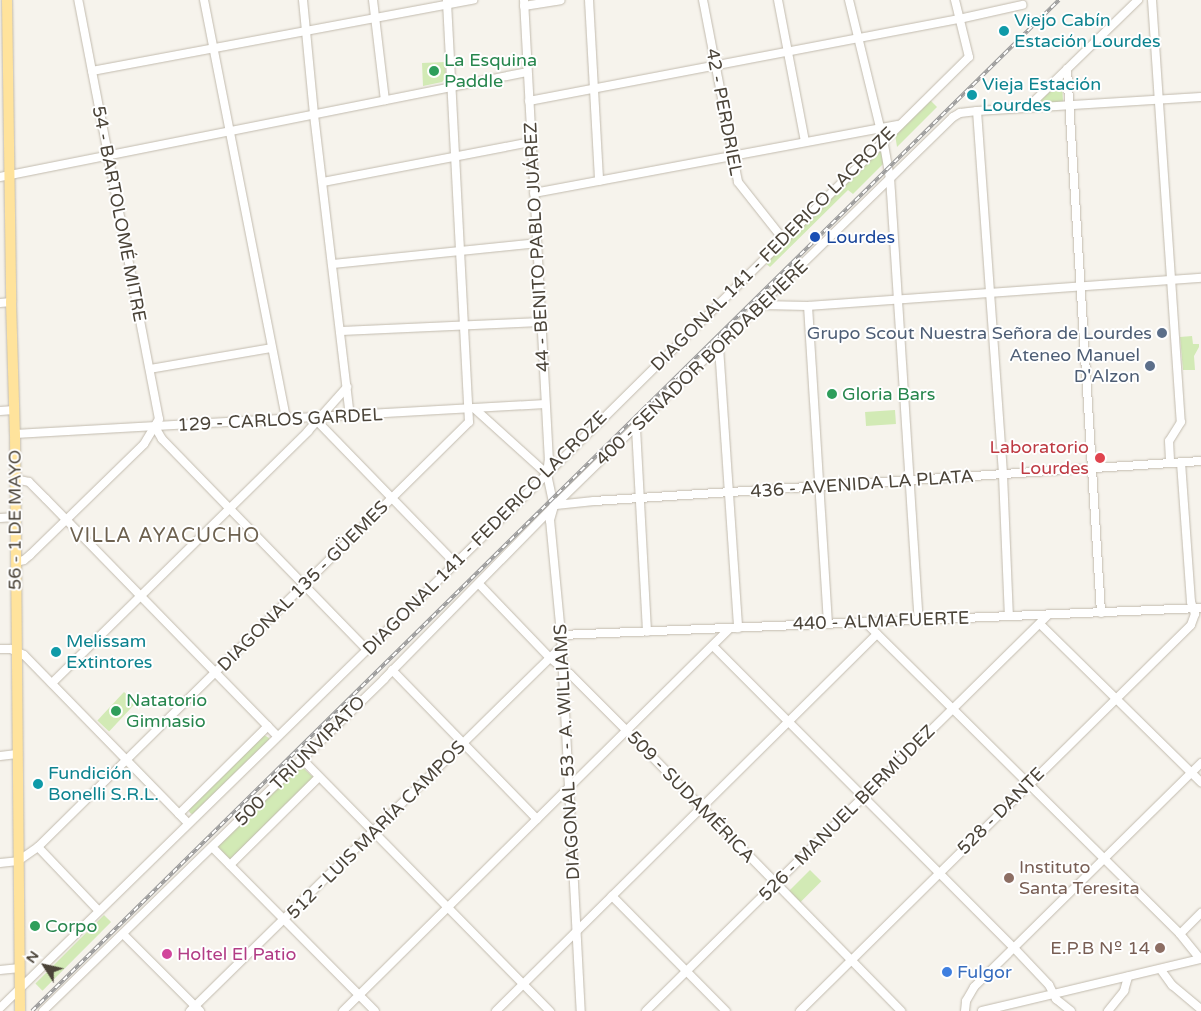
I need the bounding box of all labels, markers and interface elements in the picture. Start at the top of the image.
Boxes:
place label: Viejo Cabín Estación Lourdes [1014,10,1161,52]
marker: Viejo Cabín Estación Lourdes [998,25,1010,37]
street label: 42 - PERDRIEL [701,47,747,177]
place label: La Esquina Paddle [444,50,537,92]
marker: La Esquina Paddle [428,65,440,77]
place label: Vieja Estación Lourdes [982,74,1101,116]
marker: Vieja Estación Lourdes [966,89,978,101]
street label: 54 - BARTOLOMÉ MITRE [87,104,151,324]
street label: 44 - BENITO PABLO JUÁREZ [520,121,554,373]
street label: DIAGONAL 141 - FEDERICO LACROZE [646,122,900,376]
place label: Lourdes [826,226,895,248]
marker: Lourdes [808,230,822,244]
street label: 400 - SENADOR BORDABEHERE [591,256,813,470]
place label: Grupo Scout Nuestra Señora de Lourdes [807,322,1152,344]
marker: Grupo Scout Nuestra Señora de Lourdes [1156,327,1168,339]
place label: Ateneo Manuel D'Alzon [1009,345,1140,388]
marker: Ateneo Manuel D'Alzon [1144,360,1156,372]
place label: Gloria Bars [842,383,935,405]
marker: Gloria Bars [826,388,838,400]
street label: 129 - CARLOS GARDEL [177,404,383,436]
street label: DIAGONAL 141 - FEDERICO LACROZE [358,406,612,660]
place label: Laboratorio Lourdes [989,437,1089,479]
street label: 56 - 1 DE MAYO [4,450,26,590]
marker: Laboratorio Lourdes [1093,451,1107,465]
street label: 436 - AVENIDA LA PLATA [750,465,974,503]
street label: DIAGONAL 135 - GÜEMES [213,496,393,676]
district label: VILLA AYACUCHO [68,524,262,548]
street label: 440 - ALMAFUERTE [792,607,970,635]
street label: DIAGONAL 53 - A. WILLIAMS [550,624,584,880]
place label: Melissam Extintores [66,631,152,674]
marker: Melissam Extintores [50,646,62,658]
place label: Natatorio Gimnasio [126,690,207,732]
street label: 500 - TRIUNVIRATO [230,691,370,831]
marker: Natatorio Gimnasio [110,705,122,717]
street label: 526 - MANUEL BERMÚDEZ [754,720,940,906]
street label: 509 - SUDAMÉRICA [623,727,759,867]
street label: 512 - LUIS MARÍA CAMPOS [282,736,470,924]
place label: Fundición Bonelli S.R.L. [48,763,159,806]
street label: 528 - DANTE [953,763,1049,859]
marker: Fundición Bonelli S.R.L. [32,778,44,790]
place label: Instituto Santa Teresita [1019,857,1140,900]
marker: Instituto Santa Teresita [1003,872,1015,884]
place label: Corpo [45,915,97,937]
marker: Corpo [29,920,41,932]
place label: E.P.B Nº 14 [1050,937,1150,959]
north arrow [20,941,70,991]
marker: E.P.B Nº 14 [1154,942,1166,954]
place label: Holtel El Patio [177,943,296,965]
text: N [22,948,42,967]
marker: Holtel El Patio [161,948,173,960]
place label: Fulgor [957,961,1012,983]
marker: Fulgor [941,966,953,978]

